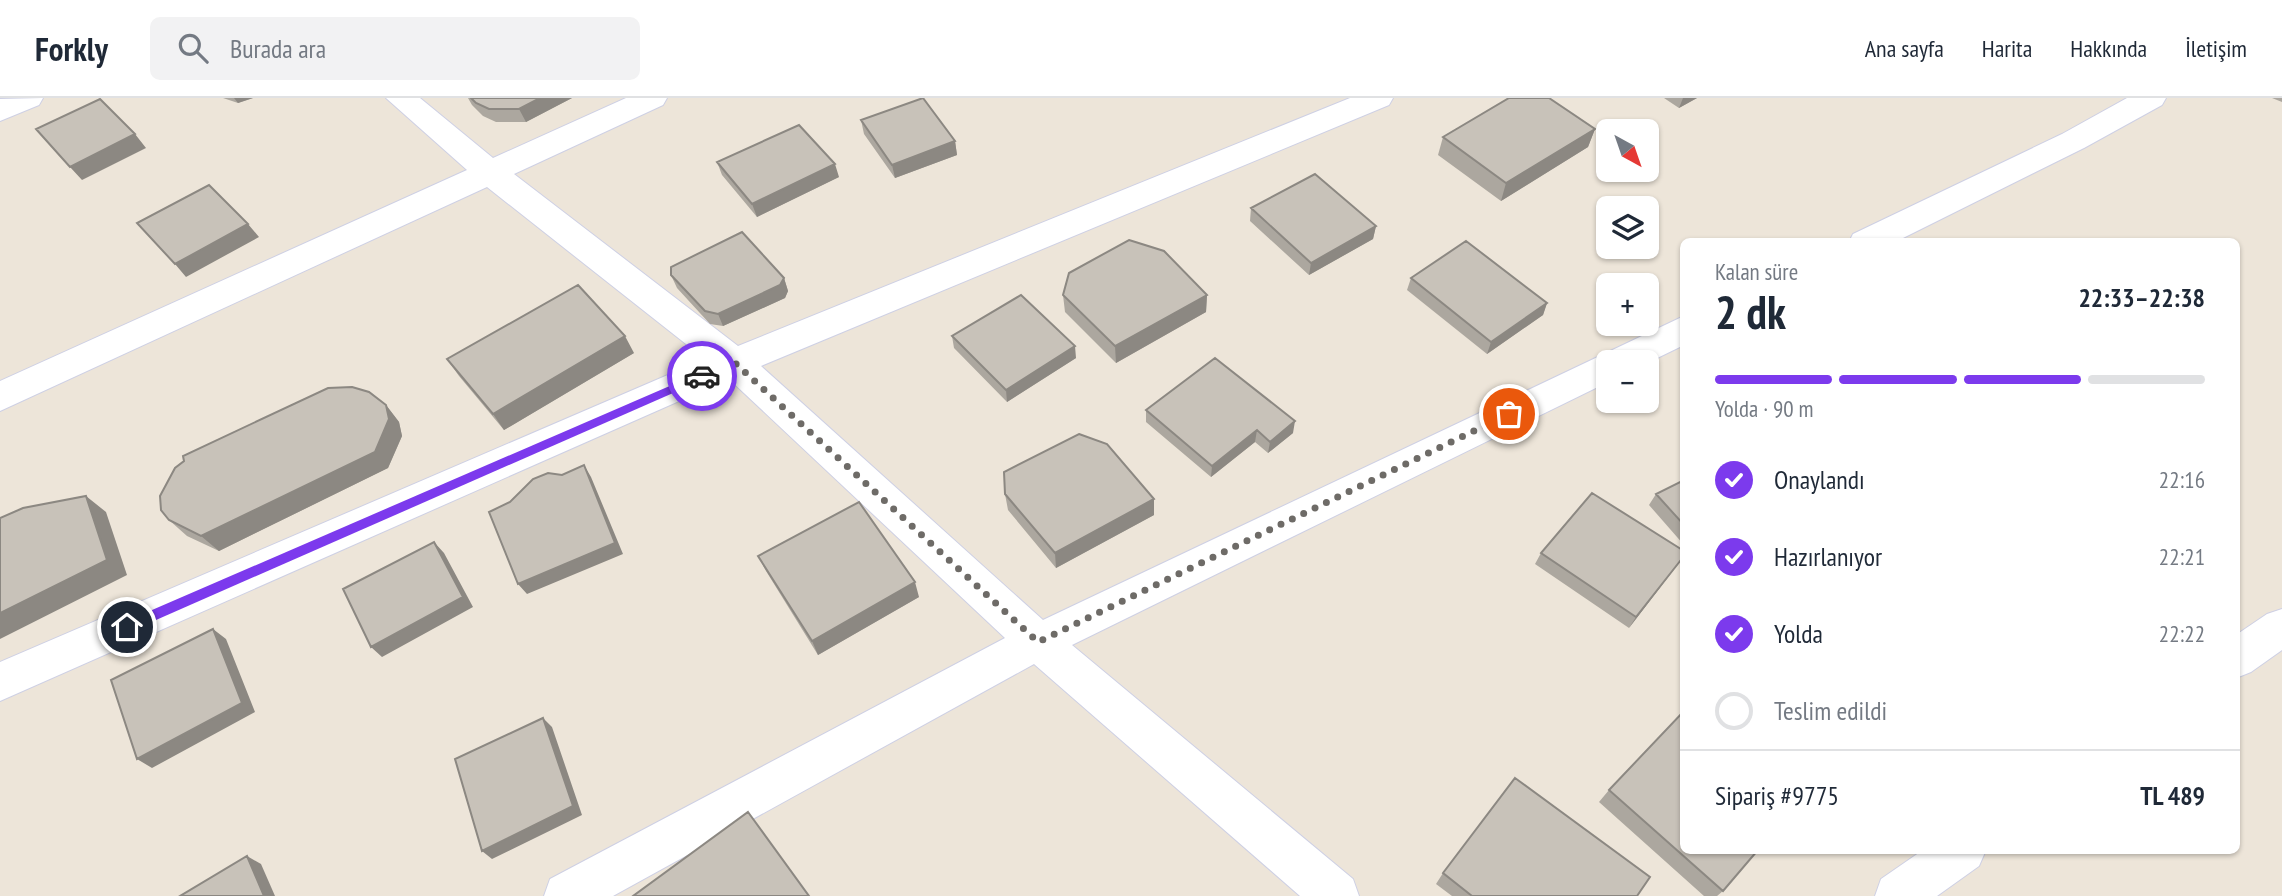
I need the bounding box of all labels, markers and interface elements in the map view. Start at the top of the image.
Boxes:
search box [150,17,640,80]
text: Forkly [35,27,108,70]
icon: search [174,29,212,67]
text: Burada ara [230,32,326,65]
text: Ana sayfa [1865,33,1944,64]
text: Harita [1982,33,2032,64]
text: Hakkında [2070,33,2147,64]
text: İletişim [2185,33,2247,64]
north arrow [1596,119,1659,182]
map controls [1596,119,1659,413]
button: layers [1596,196,1659,259]
text: Kalan süre [1715,257,1798,286]
button: + [1596,273,1659,336]
text: 22:33–22:38 [2078,281,2205,314]
text: 2 dk [1715,282,1786,342]
courier [667,341,737,411]
button: − [1596,350,1659,413]
icon: car [683,357,721,395]
pin [1479,384,1539,444]
text: Yolda · 90 m [1715,394,1813,423]
icon: bag [1490,395,1528,433]
icon: check [1715,461,1753,499]
text: Onaylandı [1774,463,1865,496]
text: 22:16 [2159,465,2205,494]
icon: check [1715,538,1753,576]
text: Hazırlanıyor [1774,540,1882,573]
text: 22:21 [2159,542,2205,571]
pin [97,597,157,657]
icon: home [108,608,146,646]
icon: check [1715,615,1753,653]
text: Yolda [1774,617,1823,650]
text: 22:22 [2159,619,2205,648]
text: Teslim edildi [1774,694,1887,727]
text: Sipariş #9775 [1715,779,1839,812]
text: TL 489 [2140,779,2205,812]

